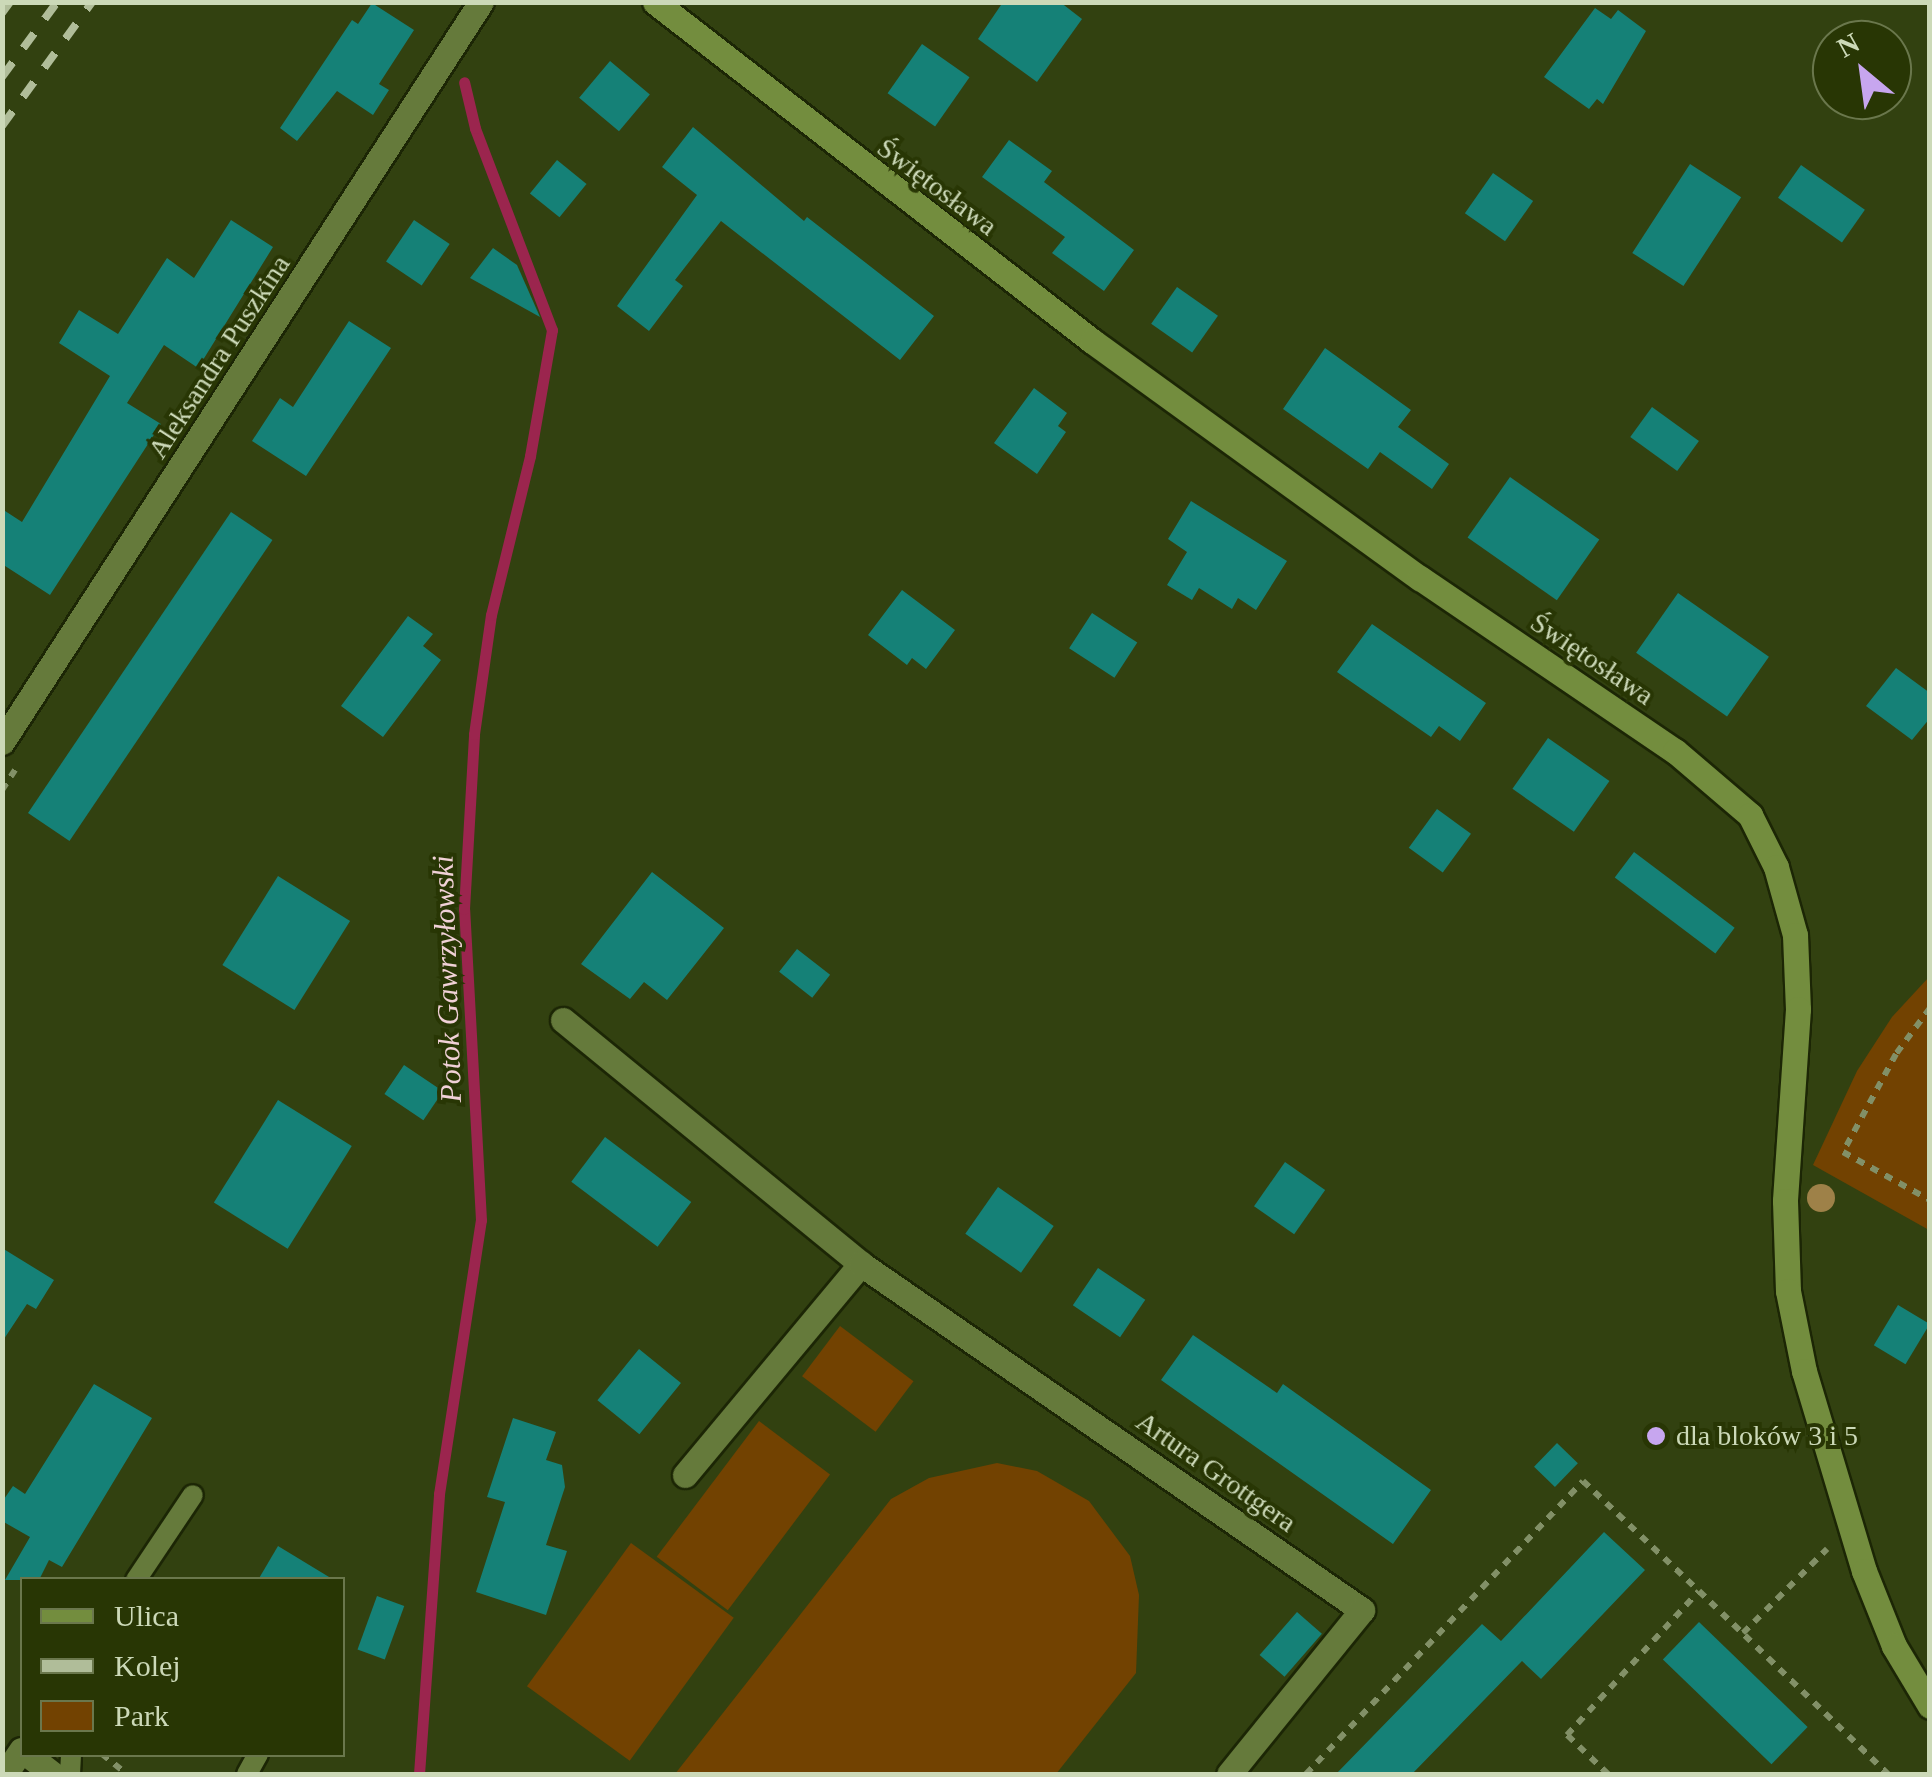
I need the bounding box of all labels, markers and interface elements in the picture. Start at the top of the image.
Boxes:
north arrow [1812,20,1912,120]
text: N [1832,27,1865,64]
street label: Świętosława [870,131,1004,243]
street label: Aleksandra Puszkina [141,249,297,465]
street label: Świętosława [1524,606,1660,712]
water label: Potok Gawrzyłowski [425,855,469,1103]
street label: Artura Grottgera [1130,1405,1302,1539]
place label: dla bloków 3 i 5 [1676,1419,1858,1453]
marker: dla bloków 3 i 5 [1645,1425,1667,1447]
legend [20,1577,345,1757]
text: Ulica [114,1599,179,1632]
text: Kolej [114,1649,181,1682]
text: Park [114,1699,169,1732]

